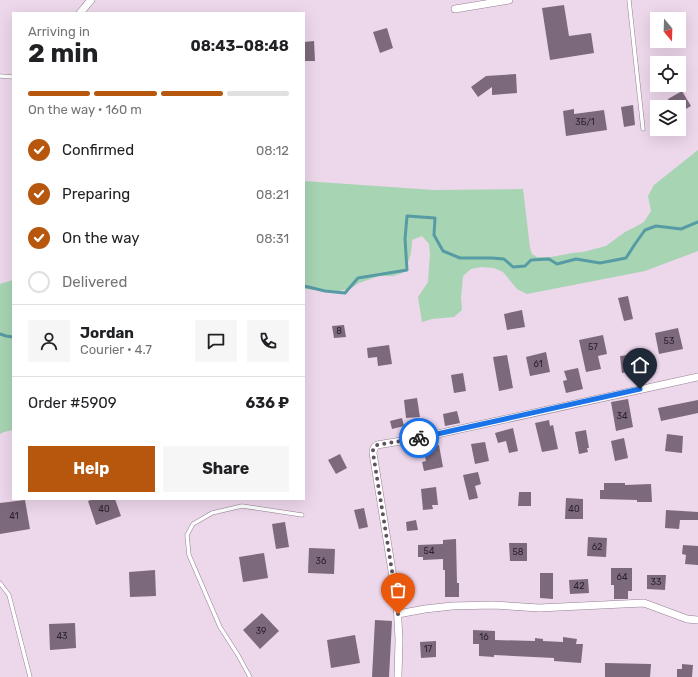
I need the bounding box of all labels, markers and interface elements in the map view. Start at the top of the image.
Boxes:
north arrow [650,12,686,48]
map controls [650,12,686,136]
text: Arriving in [28,24,90,39]
text: 08:43–08:48 [190,37,289,55]
text: 2 min [28,38,98,69]
button: locate [650,56,686,92]
button: layers [650,100,686,136]
text: On the way · 160 m [28,102,142,117]
house number: 3Б/1 [575,117,595,127]
icon: check [28,139,50,161]
text: Confirmed [62,141,134,159]
text: 08:12 [256,143,289,158]
icon: check [28,183,50,205]
text: Preparing [62,185,130,203]
text: 08:21 [256,187,289,202]
icon: check [28,227,50,249]
text: On the way [62,229,140,247]
text: 08:31 [256,231,289,246]
text: Delivered [62,273,127,291]
button: person [28,320,70,362]
button: chat [195,320,237,362]
button: phone [247,320,289,362]
text: Jordan [80,324,134,342]
house number: 8 [336,326,342,336]
house number: 53 [664,336,674,346]
text: Courier · 4.7 [80,342,152,357]
house number: 57 [588,342,598,352]
pin [623,348,657,389]
icon: home [629,354,651,376]
house number: 61 [533,359,543,369]
text: Order #5909 [28,394,117,412]
text: 636 ₽ [246,394,289,412]
house number: 34 [617,411,628,421]
courier [399,418,439,458]
icon: bike [408,427,430,449]
button: Help [28,446,155,492]
button: Share [163,446,289,492]
house number: 40 [98,504,110,514]
house number: 40 [568,504,580,514]
house number: 41 [9,511,19,521]
house number: 62 [592,542,602,552]
house number: 54 [424,546,435,556]
house number: 58 [512,547,524,557]
house number: 36 [316,556,327,566]
house number: 64 [616,572,628,582]
pin [381,573,415,614]
house number: 33 [651,577,661,587]
icon: bag [387,579,409,601]
house number: 42 [574,581,584,591]
house number: 39 [256,626,266,636]
house number: 43 [57,631,68,641]
house number: 16 [479,632,489,642]
house number: 17 [424,644,433,654]

